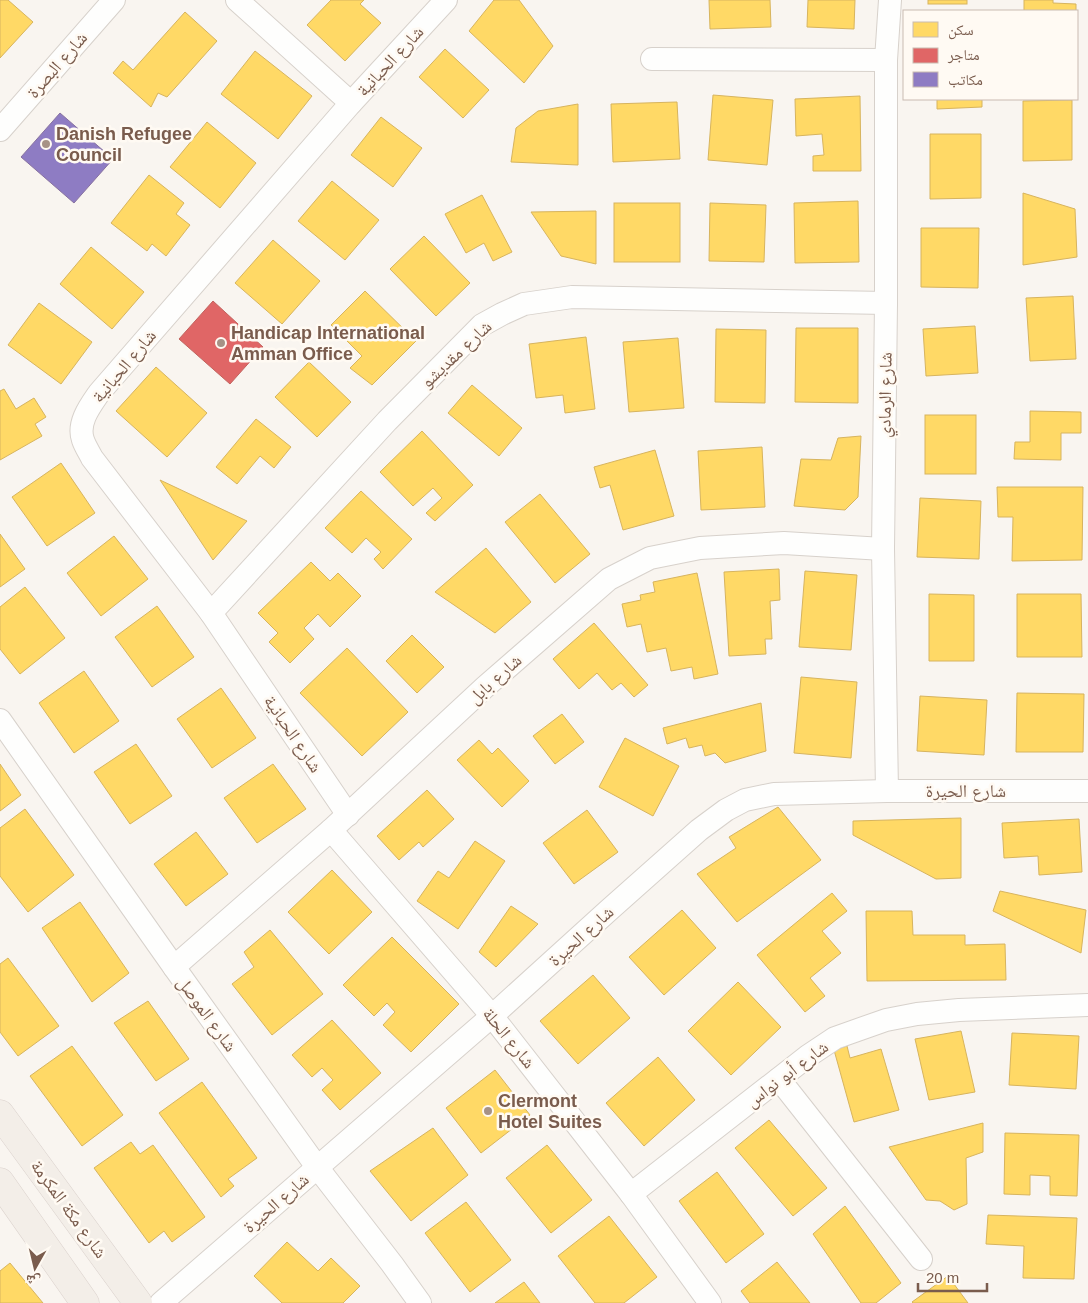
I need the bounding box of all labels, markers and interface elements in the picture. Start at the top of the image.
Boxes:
legend [903,10,1078,100]
text: سكن [948,21,974,40]
street label: شارع الحبانية [352,22,428,101]
street label: شارع البصرة [23,28,92,103]
text: متاجر [947,46,980,64]
text: مكاتب [948,71,983,88]
place label: Danish Refugee Council [56,124,192,165]
marker: Danish Refugee Council [40,138,52,150]
street label: شارع مقديشو [416,316,496,393]
place label: Handicap International Amman Office [231,323,425,364]
street label: شارع الحبانية [88,326,161,407]
marker: Handicap International Amman Office [215,337,227,349]
street label: شارع الرمادي [874,352,900,438]
street label: شارع بابل [464,650,526,709]
street label: شارع الحبانية [259,692,326,777]
street label: شارع الحيرة [926,781,1006,802]
street label: شارع الحيرة [544,902,618,971]
street label: شارع الموصل [172,973,241,1056]
street label: شارع الحلة [478,1004,539,1073]
street label: شارع أبو نواس [741,1036,833,1112]
place label: Clermont Hotel Suites [498,1091,602,1132]
marker: Clermont Hotel Suites [482,1105,494,1117]
street label: شارع مكة المكرمة [26,1156,111,1262]
street label: شارع الحيرة [239,1169,314,1238]
north arrow [10,1243,60,1293]
scale bar [918,1260,987,1292]
text: 20 m [926,1269,959,1286]
text: ش [25,1271,42,1290]

